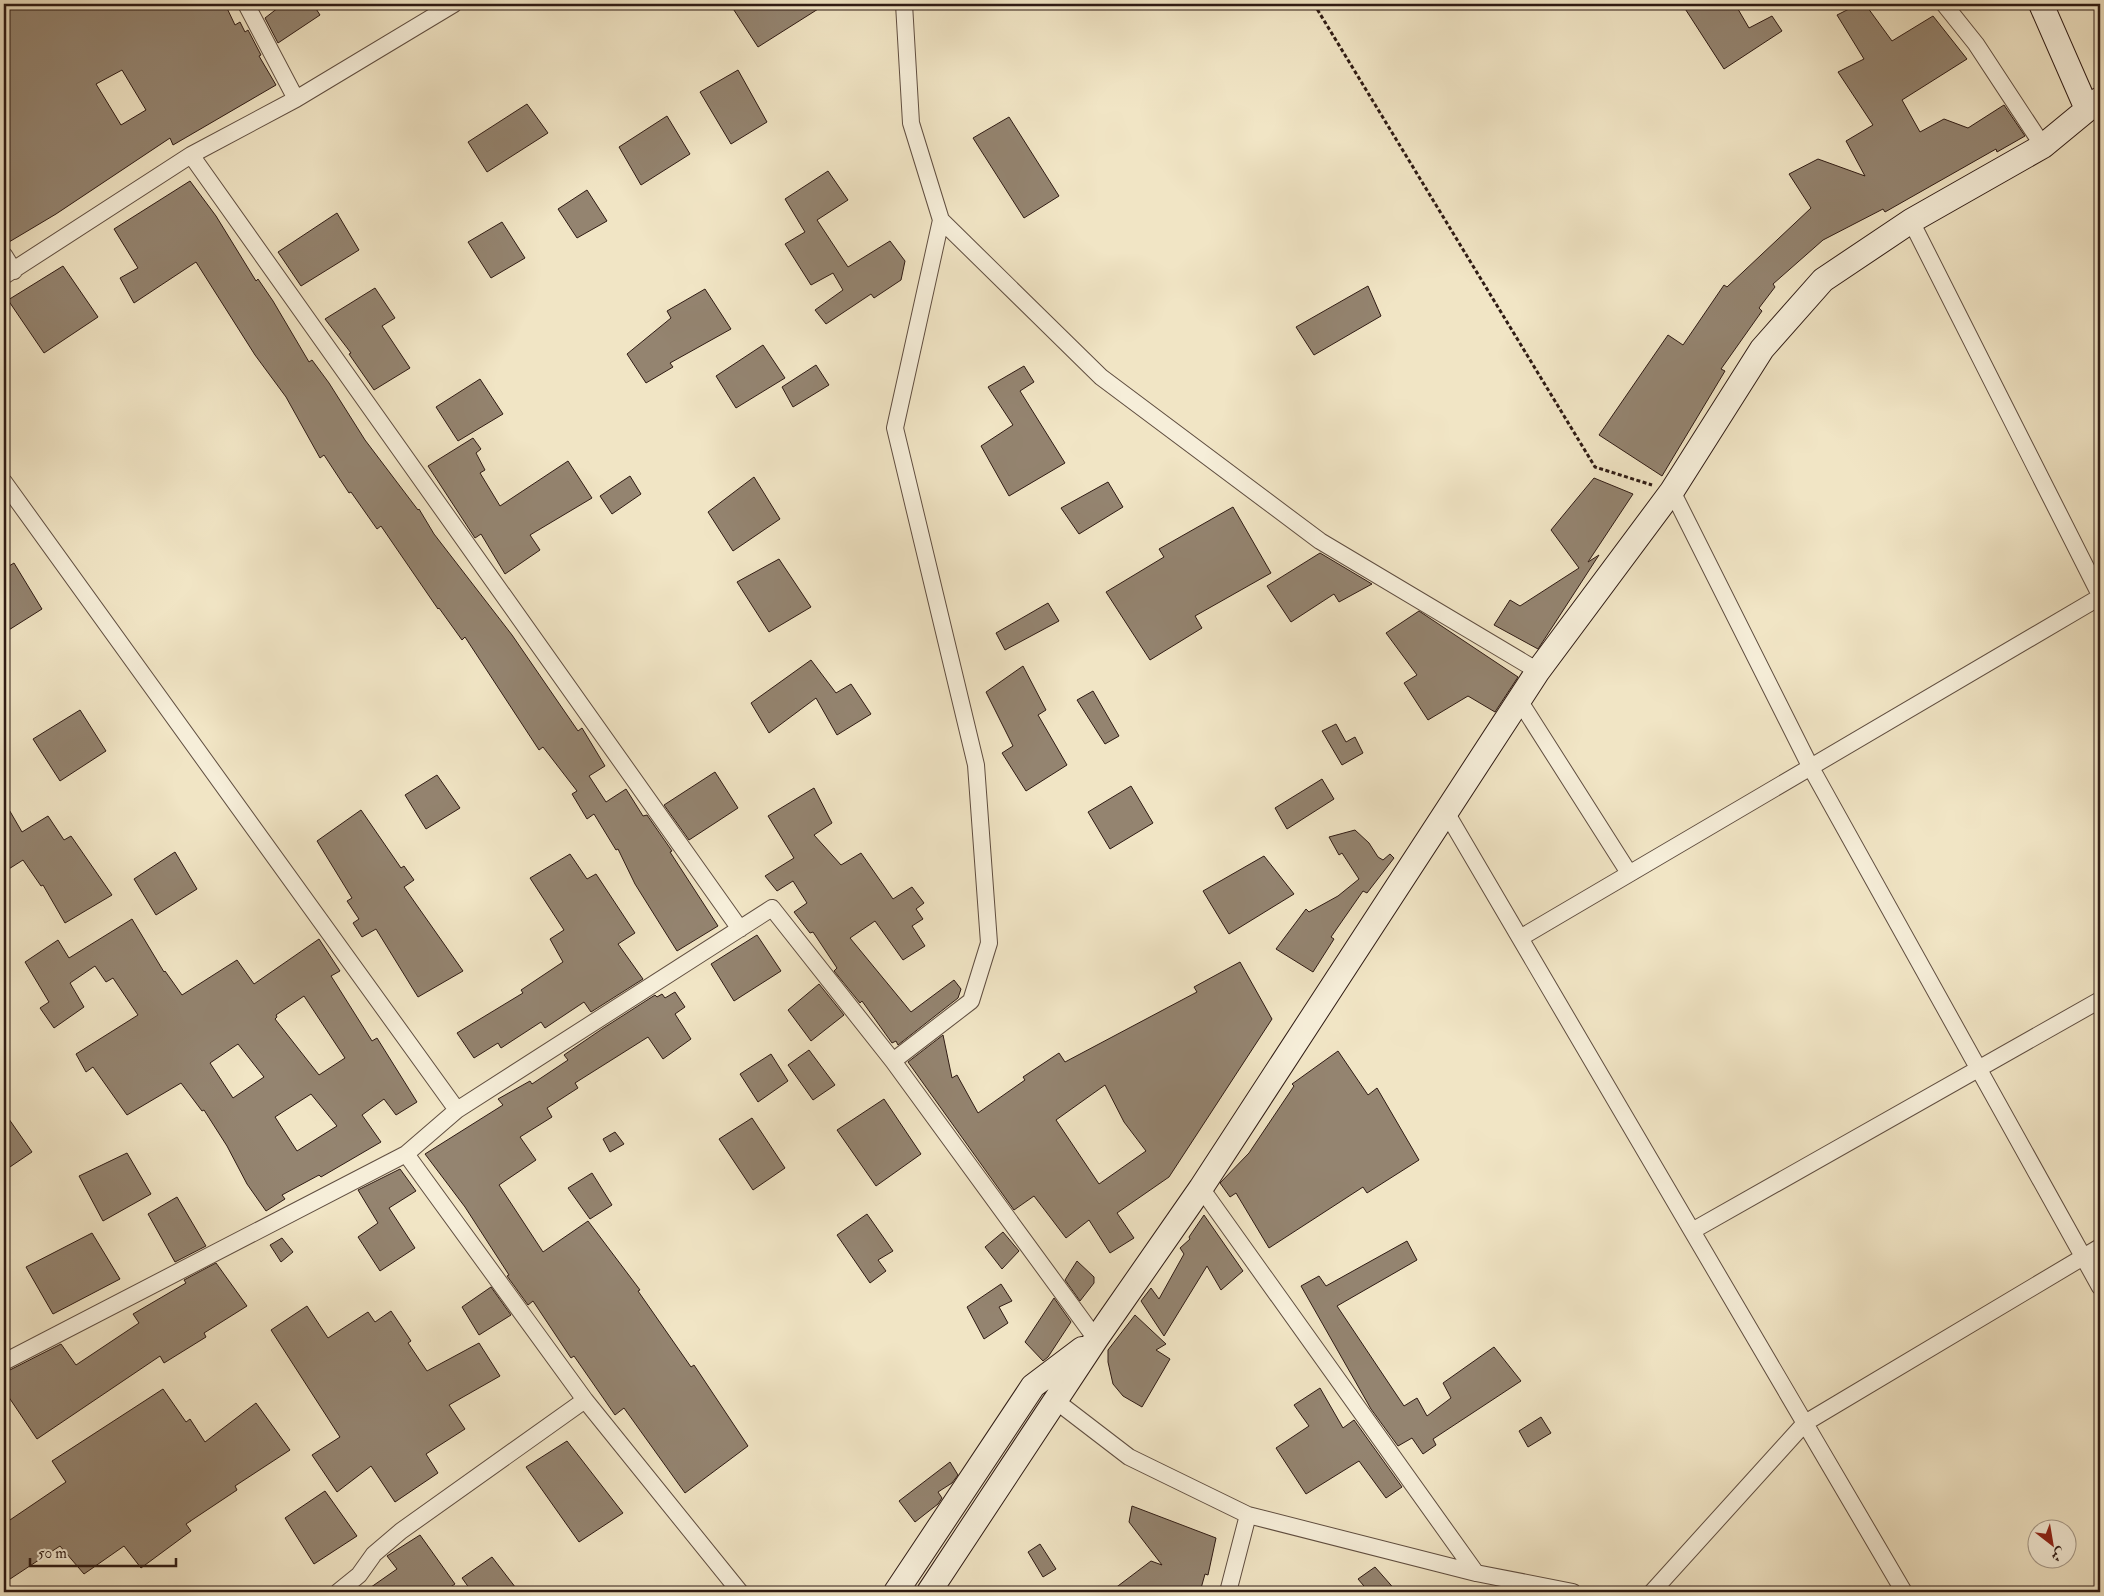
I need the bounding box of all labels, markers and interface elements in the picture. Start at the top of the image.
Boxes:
north arrow [2026,1518,2076,1568]
scale bar [30,1536,176,1568]
text: 50 m [38,1544,67,1563]
text: ش [2048,1544,2069,1566]

